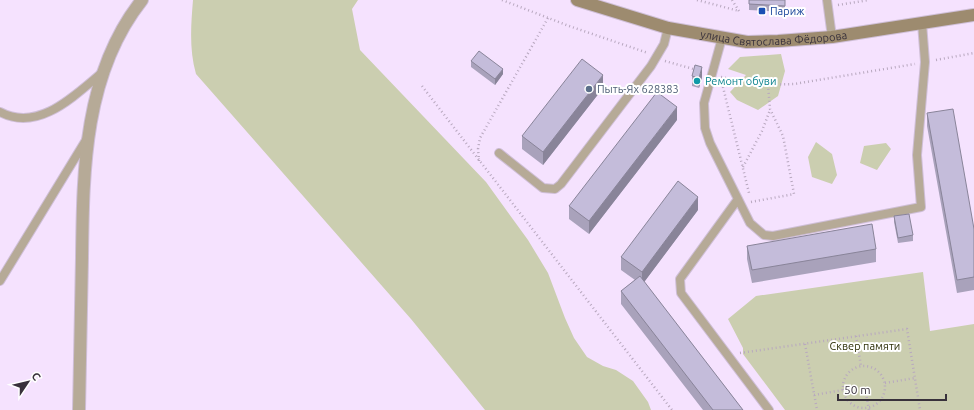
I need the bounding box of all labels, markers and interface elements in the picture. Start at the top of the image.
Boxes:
place label: Париж [770,5,804,17]
marker: Париж [757,6,767,16]
street label: улица Святослава Фёдорова [699,28,848,48]
place label: Ремонт обуви [705,75,776,87]
marker: Ремонт обуви [692,76,702,86]
place label: Пыть-Ях 628383 [597,83,679,95]
marker: Пыть-Ях 628383 [584,84,594,94]
park label: Сквер памяти [830,340,900,352]
north arrow [8,362,48,402]
text: С [29,370,43,383]
scale bar [838,376,946,402]
text: 50 m [844,383,871,396]

